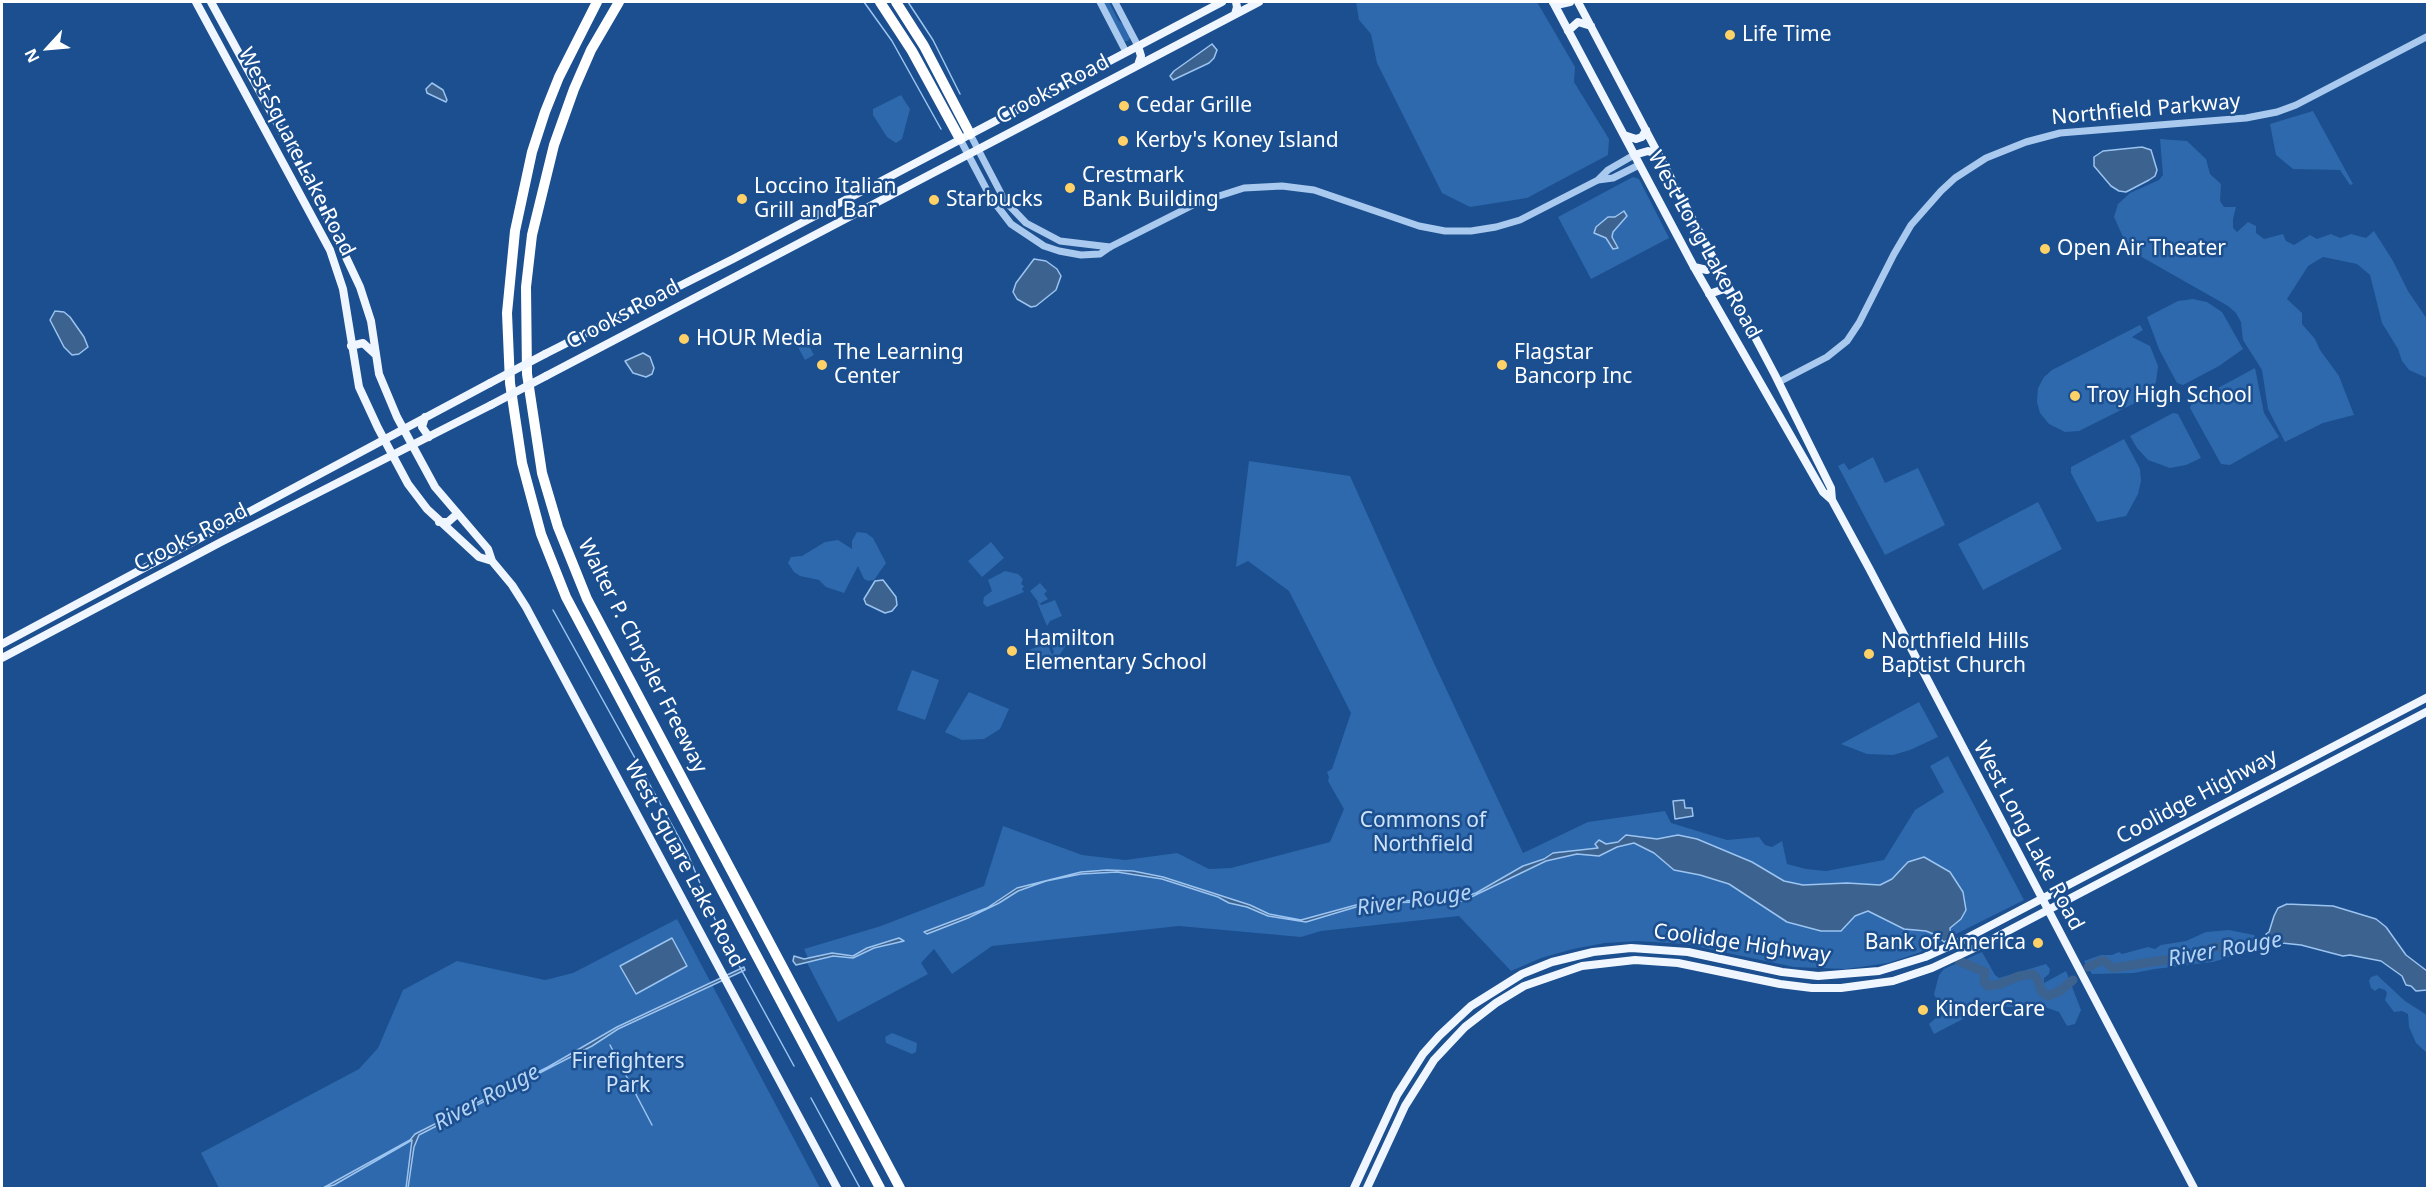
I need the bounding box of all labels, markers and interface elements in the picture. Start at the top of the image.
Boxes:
north arrow [18,18,78,78]
place label: Life Time [1742,22,1832,48]
marker: Life Time [1723,28,1737,42]
street label: West Square Lake Road [232,44,360,260]
text: N [19,45,45,67]
street label: Crooks Road [992,50,1114,130]
street label: Northfield Parkway [2050,89,2242,131]
place label: Cedar Grille [1136,93,1252,119]
marker: Cedar Grille [1117,99,1131,113]
place label: Kerby's Koney Island [1135,128,1339,154]
marker: Kerby's Koney Island [1116,134,1130,148]
street label: West Long Lake Road [1642,147,1766,343]
place label: Crestmark Bank Building [1082,163,1219,213]
place label: Loccino Italian Grill and Bar [754,174,897,224]
marker: Crestmark Bank Building [1063,181,1077,195]
place label: Starbucks [946,187,1043,213]
marker: Loccino Italian Grill and Bar [735,192,749,206]
marker: Starbucks [927,193,941,207]
place label: Open Air Theater [2057,236,2226,262]
marker: Open Air Theater [2038,242,2052,256]
street label: Crooks Road [562,275,684,355]
place label: HOUR Media [696,326,823,352]
marker: HOUR Media [677,332,691,346]
place label: The Learning Center [834,340,964,390]
place label: Flagstar Bancorp Inc [1514,340,1632,390]
marker: The Learning Center [815,358,829,372]
marker: Flagstar Bancorp Inc [1495,358,1509,372]
place label: Troy High School [2087,383,2252,409]
marker: Troy High School [2068,389,2082,403]
street label: Crooks Road [130,499,252,577]
street label: Walter P. Chrysler Freeway [572,535,712,777]
place label: Hamilton Elementary School [1024,626,1207,676]
place label: Northfield Hills Baptist Church [1881,629,2029,679]
marker: Hamilton Elementary School [1005,644,1019,658]
marker: Northfield Hills Baptist Church [1862,647,1876,661]
street label: West Long Lake Road [1967,737,2089,935]
street label: Coolidge Highway [2112,744,2282,850]
street label: West Square Lake Road [619,756,749,972]
park label: Commons of Northfield [1360,808,1486,858]
water label: River Rouge [1355,880,1473,922]
street label: Coolidge Highway [1652,919,1832,969]
water label: River Rouge [2166,927,2284,973]
place label: Bank of America [1865,930,2026,956]
marker: Bank of America [2031,936,2045,950]
place label: KinderCare [1935,997,2045,1023]
marker: KinderCare [1916,1003,1930,1017]
park label: Firefighters Park [571,1049,685,1099]
water label: River Rouge [430,1059,544,1137]

